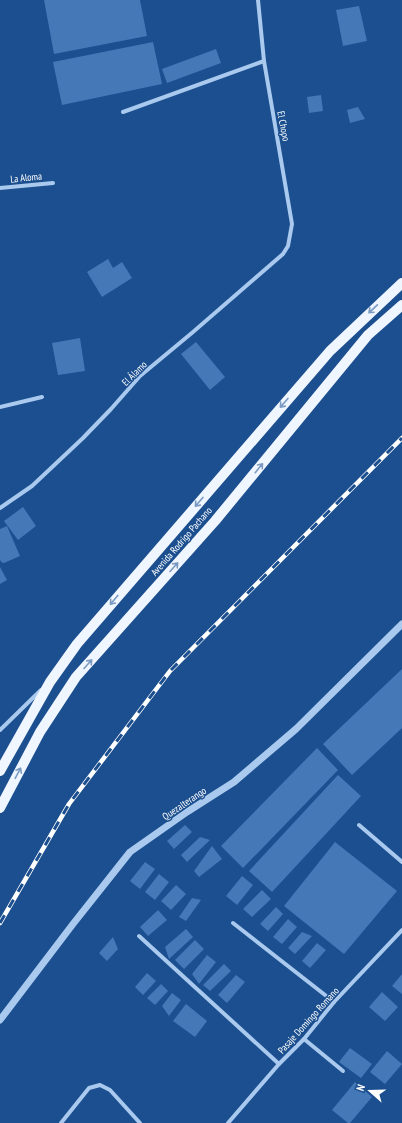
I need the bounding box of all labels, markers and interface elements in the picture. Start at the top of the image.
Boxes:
street label: El Chopo [274,110,293,142]
street label: La Aloma [10,169,43,186]
one-way arrow [368,304,378,314]
street label: El Álamo [119,358,150,389]
one-way arrow [279,398,288,409]
one-way arrow [254,463,263,474]
one-way arrow [194,496,203,507]
street label: Avenida Rodrigo Pachano [148,504,215,578]
one-way arrow [170,562,179,572]
one-way arrow [109,594,118,605]
one-way arrow [83,659,93,669]
one-way arrow [15,768,23,780]
street label: Quezalterango [160,784,209,823]
street label: Pasaje Domingo Romano [275,984,342,1056]
north arrow [350,1071,390,1111]
text: N [353,1082,368,1093]

